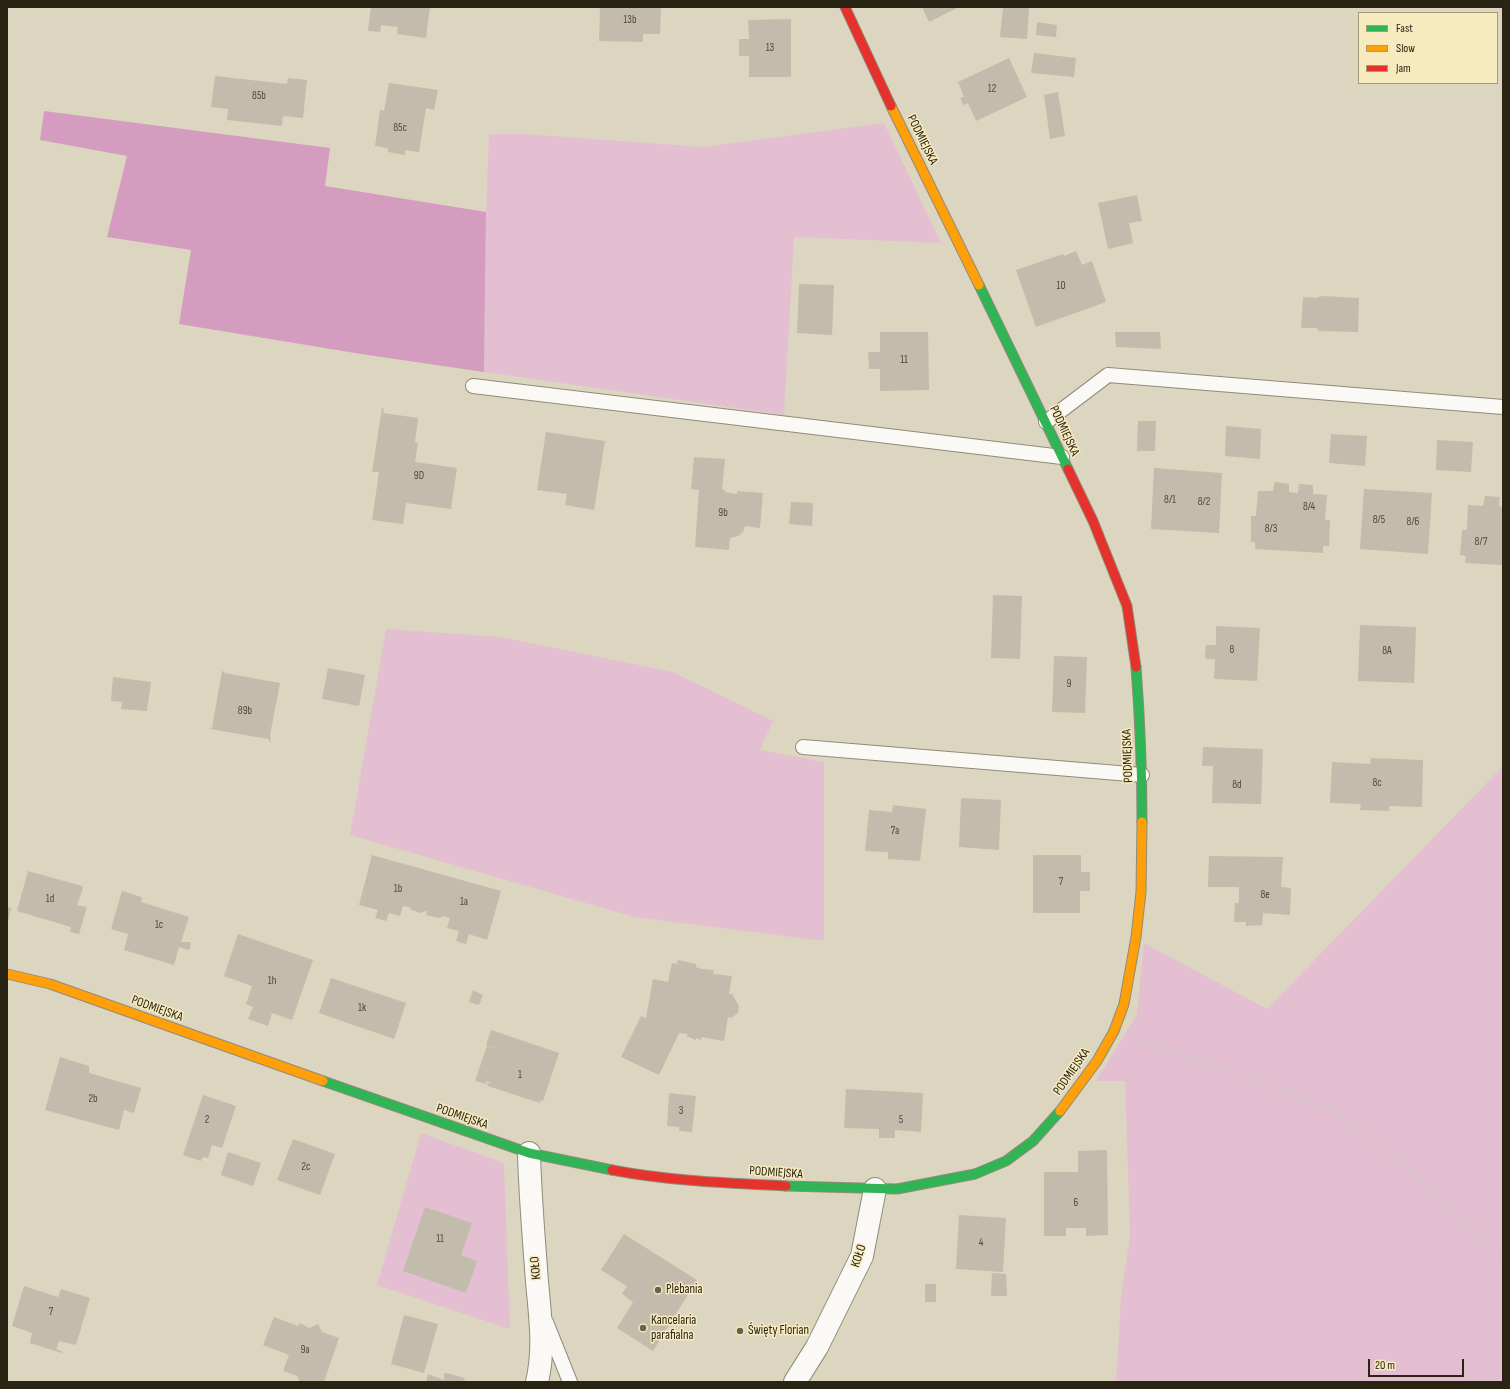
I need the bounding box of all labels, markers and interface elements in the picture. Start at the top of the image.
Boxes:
legend [1358,12,1498,84]
house number: 13b [623,13,637,27]
text: Fast [1396,21,1413,36]
house number: 13 [766,41,774,55]
text: Slow [1396,41,1415,56]
text: Jam [1396,61,1411,76]
house number: 12 [988,82,996,96]
house number: 85b [252,89,266,103]
street label: PODMIEJSKA [903,112,941,168]
house number: 85c [393,121,407,135]
house number: 10 [1057,279,1065,293]
house number: 11 [900,353,908,367]
street label: PODMIEJSKA [1046,403,1082,459]
house number: 9D [414,469,424,483]
house number: 8/1 [1164,493,1176,507]
house number: 8/2 [1198,495,1210,509]
house number: 8/4 [1303,500,1315,514]
house number: 9b [718,506,728,520]
house number: 8/5 [1373,513,1385,527]
house number: 8/6 [1407,515,1419,529]
house number: 8/3 [1265,522,1277,536]
house number: 8/7 [1475,535,1487,549]
house number: 8 [1230,643,1234,657]
house number: 8A [1382,644,1392,658]
house number: 9 [1067,677,1071,691]
house number: 89b [238,704,252,718]
street label: PODMIEJSKA [1119,729,1137,783]
house number: 8c [1372,776,1382,790]
house number: 8d [1232,778,1242,792]
house number: 7a [891,824,899,838]
house number: 7 [1059,875,1063,889]
house number: 1b [394,882,402,896]
house number: 8e [1260,888,1270,902]
house number: 1d [46,892,54,906]
house number: 1a [460,895,468,909]
house number: 1c [155,918,163,932]
house number: 1h [268,974,276,988]
street label: PODMIEJSKA [129,992,185,1026]
house number: 1k [358,1001,366,1015]
street label: PODMIEJSKA [1050,1046,1094,1098]
house number: 1 [518,1068,522,1082]
house number: 2b [88,1092,98,1106]
street label: PODMIEJSKA [434,1101,490,1133]
house number: 3 [679,1104,683,1118]
house number: 2 [205,1113,209,1127]
house number: 5 [899,1113,903,1127]
house number: 2c [302,1160,310,1174]
street label: PODMIEJSKA [749,1163,803,1183]
house number: 6 [1074,1196,1078,1210]
house number: 11 [436,1232,444,1246]
house number: 4 [979,1236,983,1250]
street label: KOŁO [848,1243,870,1269]
street label: KOŁO [527,1256,545,1280]
place label: Plebania [666,1282,703,1298]
marker: Plebania [653,1285,663,1295]
house number: 7 [49,1305,53,1319]
place label: Kancelaria parafialna [651,1313,696,1344]
marker: Kancelaria parafialna [638,1323,648,1333]
place label: Święty Florian [748,1323,809,1339]
marker: Święty Florian [735,1326,745,1336]
house number: 9a [300,1343,310,1357]
scale bar [1370,1351,1466,1377]
text: 20 m [1375,1358,1395,1373]

